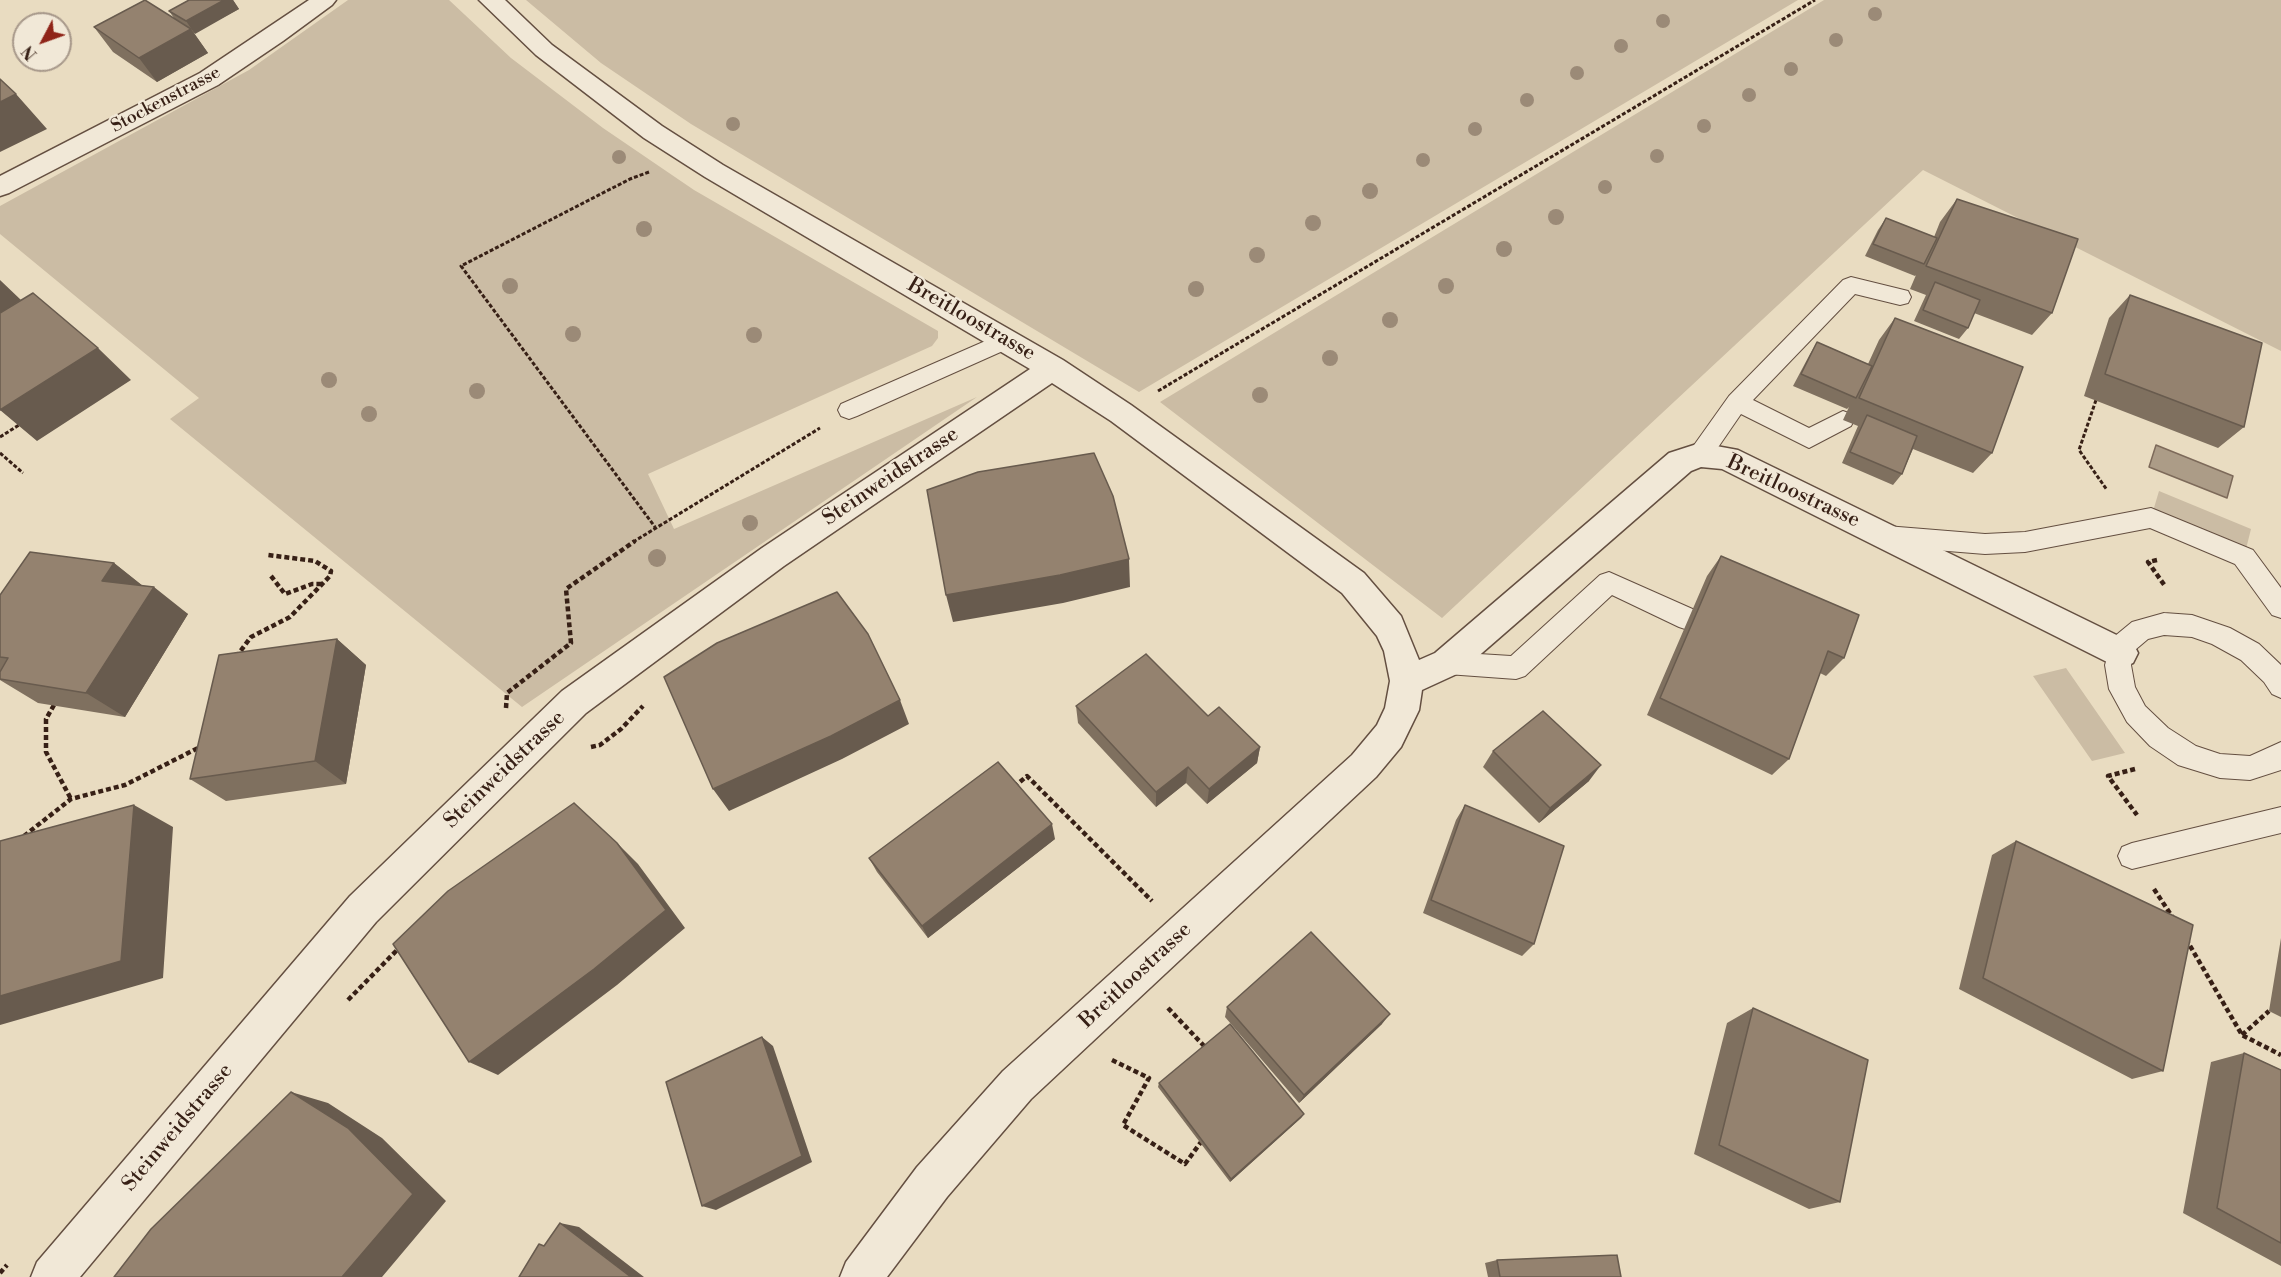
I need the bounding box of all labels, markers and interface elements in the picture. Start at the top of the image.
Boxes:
north arrow [12,12,72,72]
text: N [18,41,42,64]
street label: Stockenstrasse [108,62,224,138]
street label: Breitloostrasse [902,273,1040,367]
street label: Steinweidstrasse [818,422,964,532]
street label: Breitloostrasse [1722,450,1864,534]
street label: Steinweidstrasse [439,706,571,834]
street label: Breitloostrasse [1075,918,1197,1034]
street label: Steinweidstrasse [117,1059,239,1197]

